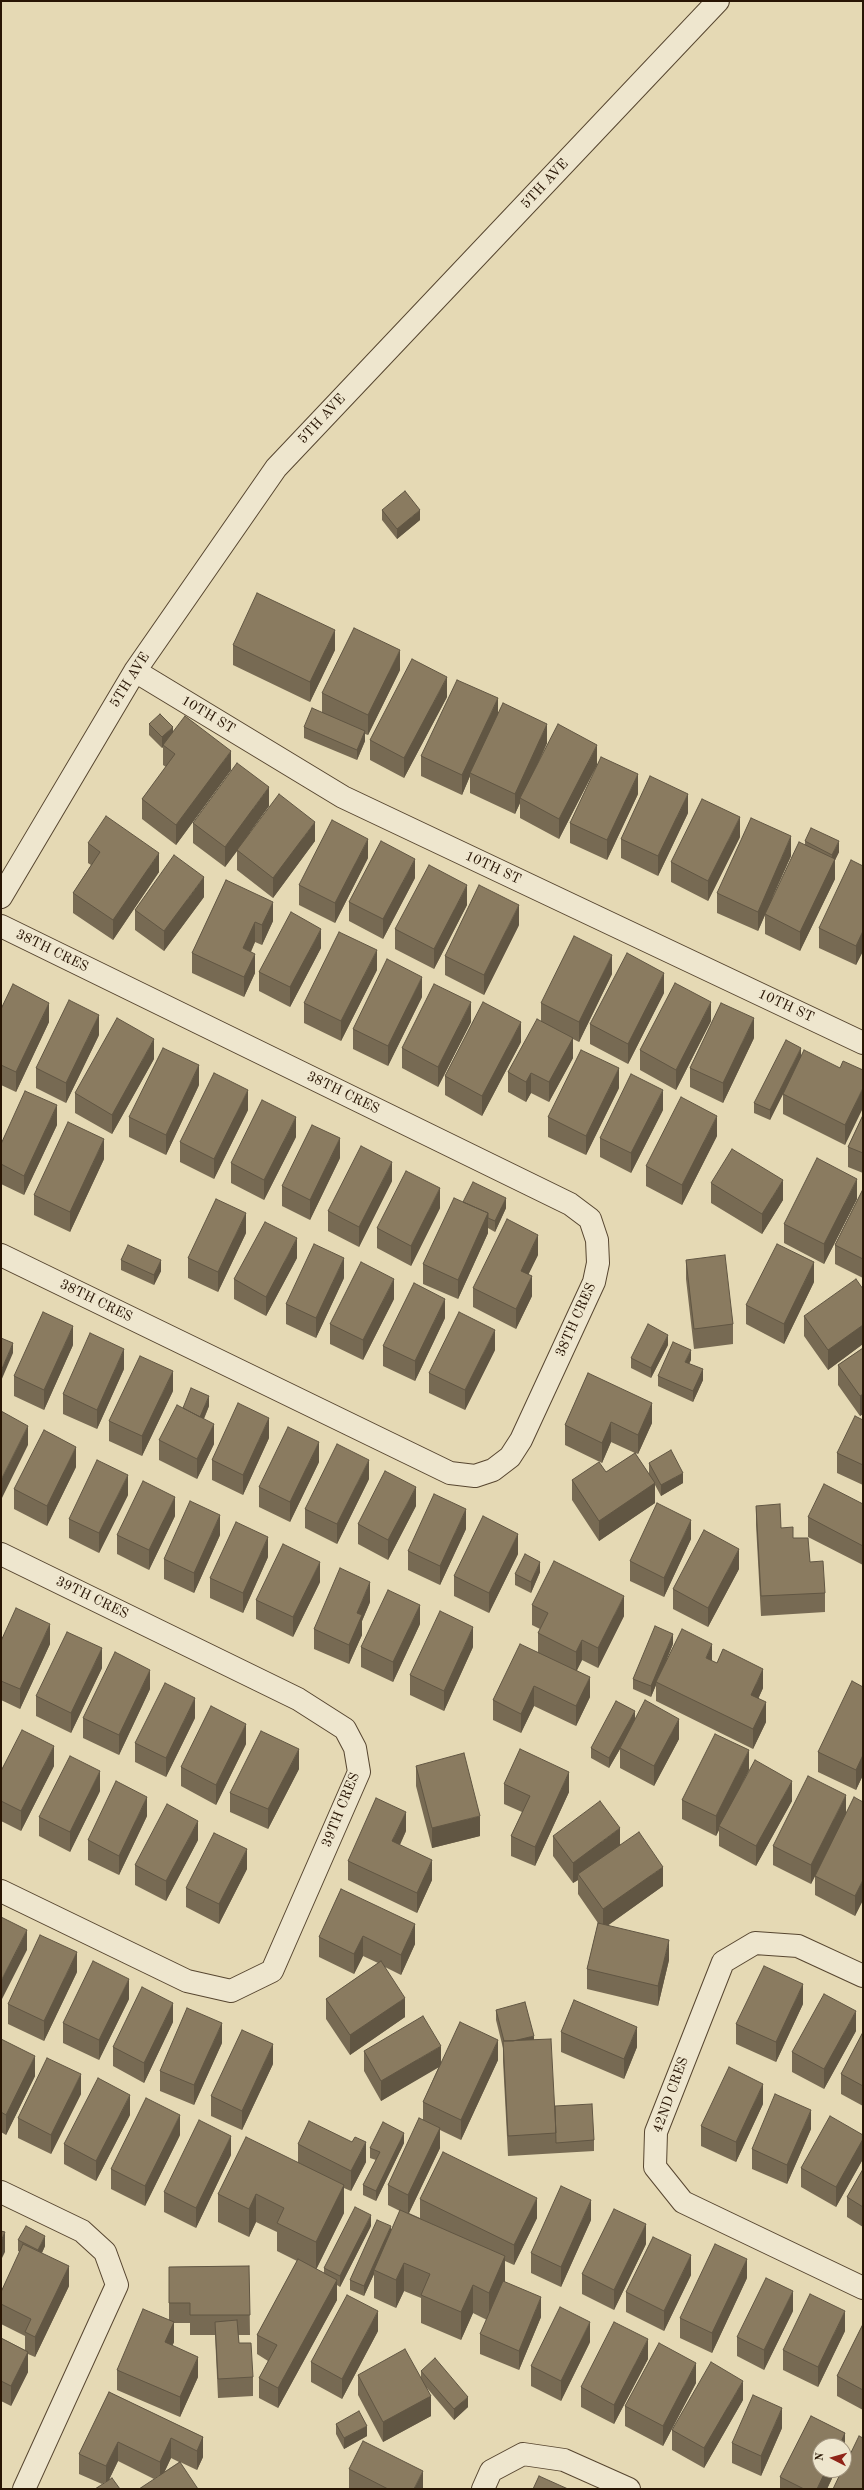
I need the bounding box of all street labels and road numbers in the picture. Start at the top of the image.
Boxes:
street label: 5TH AVE [518,156,572,212]
street label: 5TH AVE [295,391,349,447]
street label: 5TH AVE [106,649,154,711]
street label: 10TH ST [178,692,238,738]
street label: 10TH ST [462,848,524,888]
street label: 38TH CRES [13,926,91,976]
street label: 10TH ST [755,986,817,1026]
street label: 38TH CRES [304,1068,382,1118]
street label: 38TH CRES [57,1276,135,1326]
street label: 38TH CRES [552,1281,600,1359]
street label: 39TH CRES [53,1573,131,1623]
street label: 39TH CRES [318,1770,364,1850]
street label: 42ND CRES [649,2055,693,2135]

